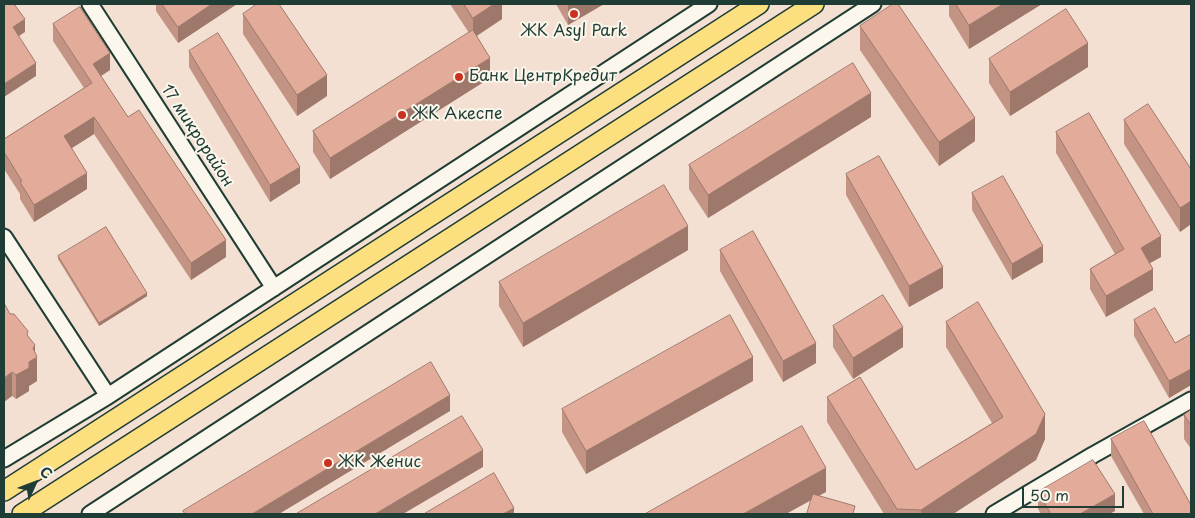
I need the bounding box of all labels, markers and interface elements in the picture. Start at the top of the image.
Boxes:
marker: ЖК Asyl Park [568,8,580,20]
place label: ЖК Asyl Park [521,22,627,42]
place label: Банк ЦентрКредит [469,67,617,87]
marker: Банк ЦентрКредит [453,71,465,83]
street label: 17 микрорайон [157,81,237,191]
place label: ЖК Акеспе [412,105,503,125]
marker: ЖК Акеспе [396,109,408,121]
place label: ЖК Женис [338,453,421,473]
marker: ЖК Женис [322,457,334,469]
north arrow [10,458,60,508]
text: С [35,461,58,483]
scale bar [1025,476,1128,508]
text: 50 m [1030,483,1069,506]

